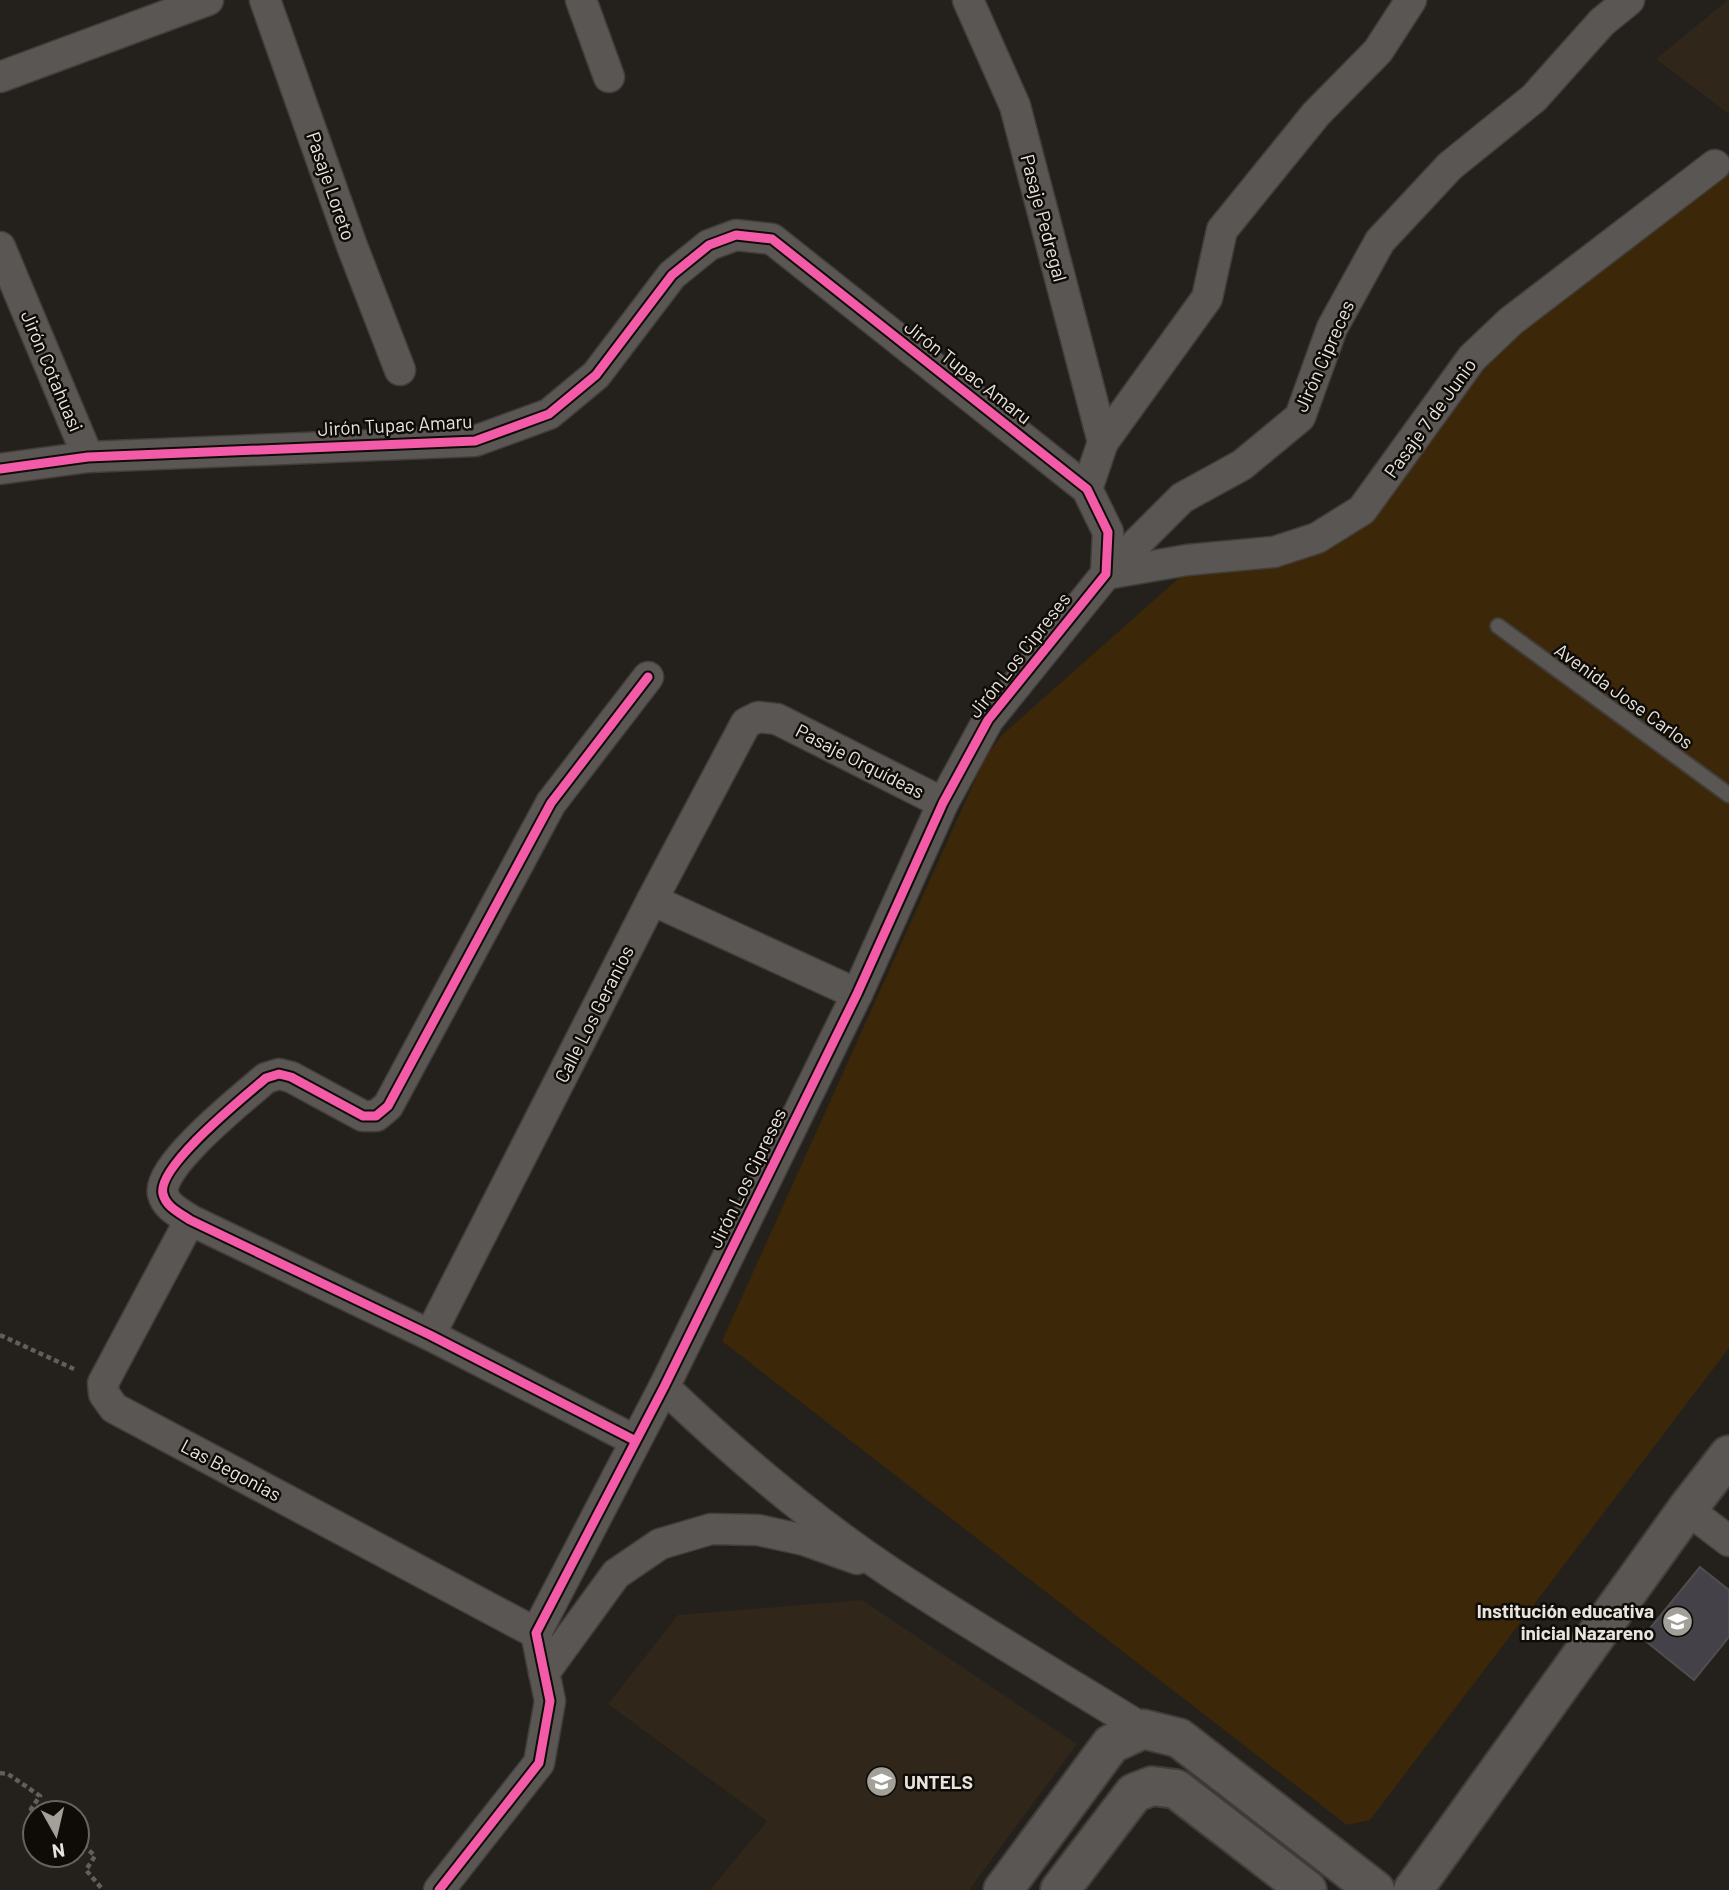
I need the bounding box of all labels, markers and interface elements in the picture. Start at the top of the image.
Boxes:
street label: Pasaje Loreto [302,129,361,243]
street label: Pasaje Pedregal [1016,152,1073,284]
street label: Jirón Cipreces [1289,296,1358,415]
street label: Jirón Cotahuasi [17,307,88,435]
street label: Jirón Tupac Amaru [900,315,1036,428]
street label: Pasaje 7 de Junio [1379,354,1481,482]
street label: Jirón Tupac Amaru [317,409,473,440]
street label: Jirón Los Cipreses [962,587,1075,722]
street label: Avenida Jose Carlos [1551,638,1698,753]
street label: Pasaje Orquídeas [792,718,928,803]
street label: Calle Los Geranios [549,941,638,1086]
street label: Jirón Los Cipreses [703,1104,790,1252]
street label: Las Begonias [177,1434,285,1506]
place label: Institución educativa inicial Nazareno [1477,1599,1654,1644]
school or university icon: Institución educativa inicial Nazareno [1660,1605,1694,1639]
school or university icon: UNTELS [864,1765,898,1799]
place label: UNTELS [904,1770,973,1793]
north arrow [21,1799,91,1869]
text: N [51,1839,66,1864]

